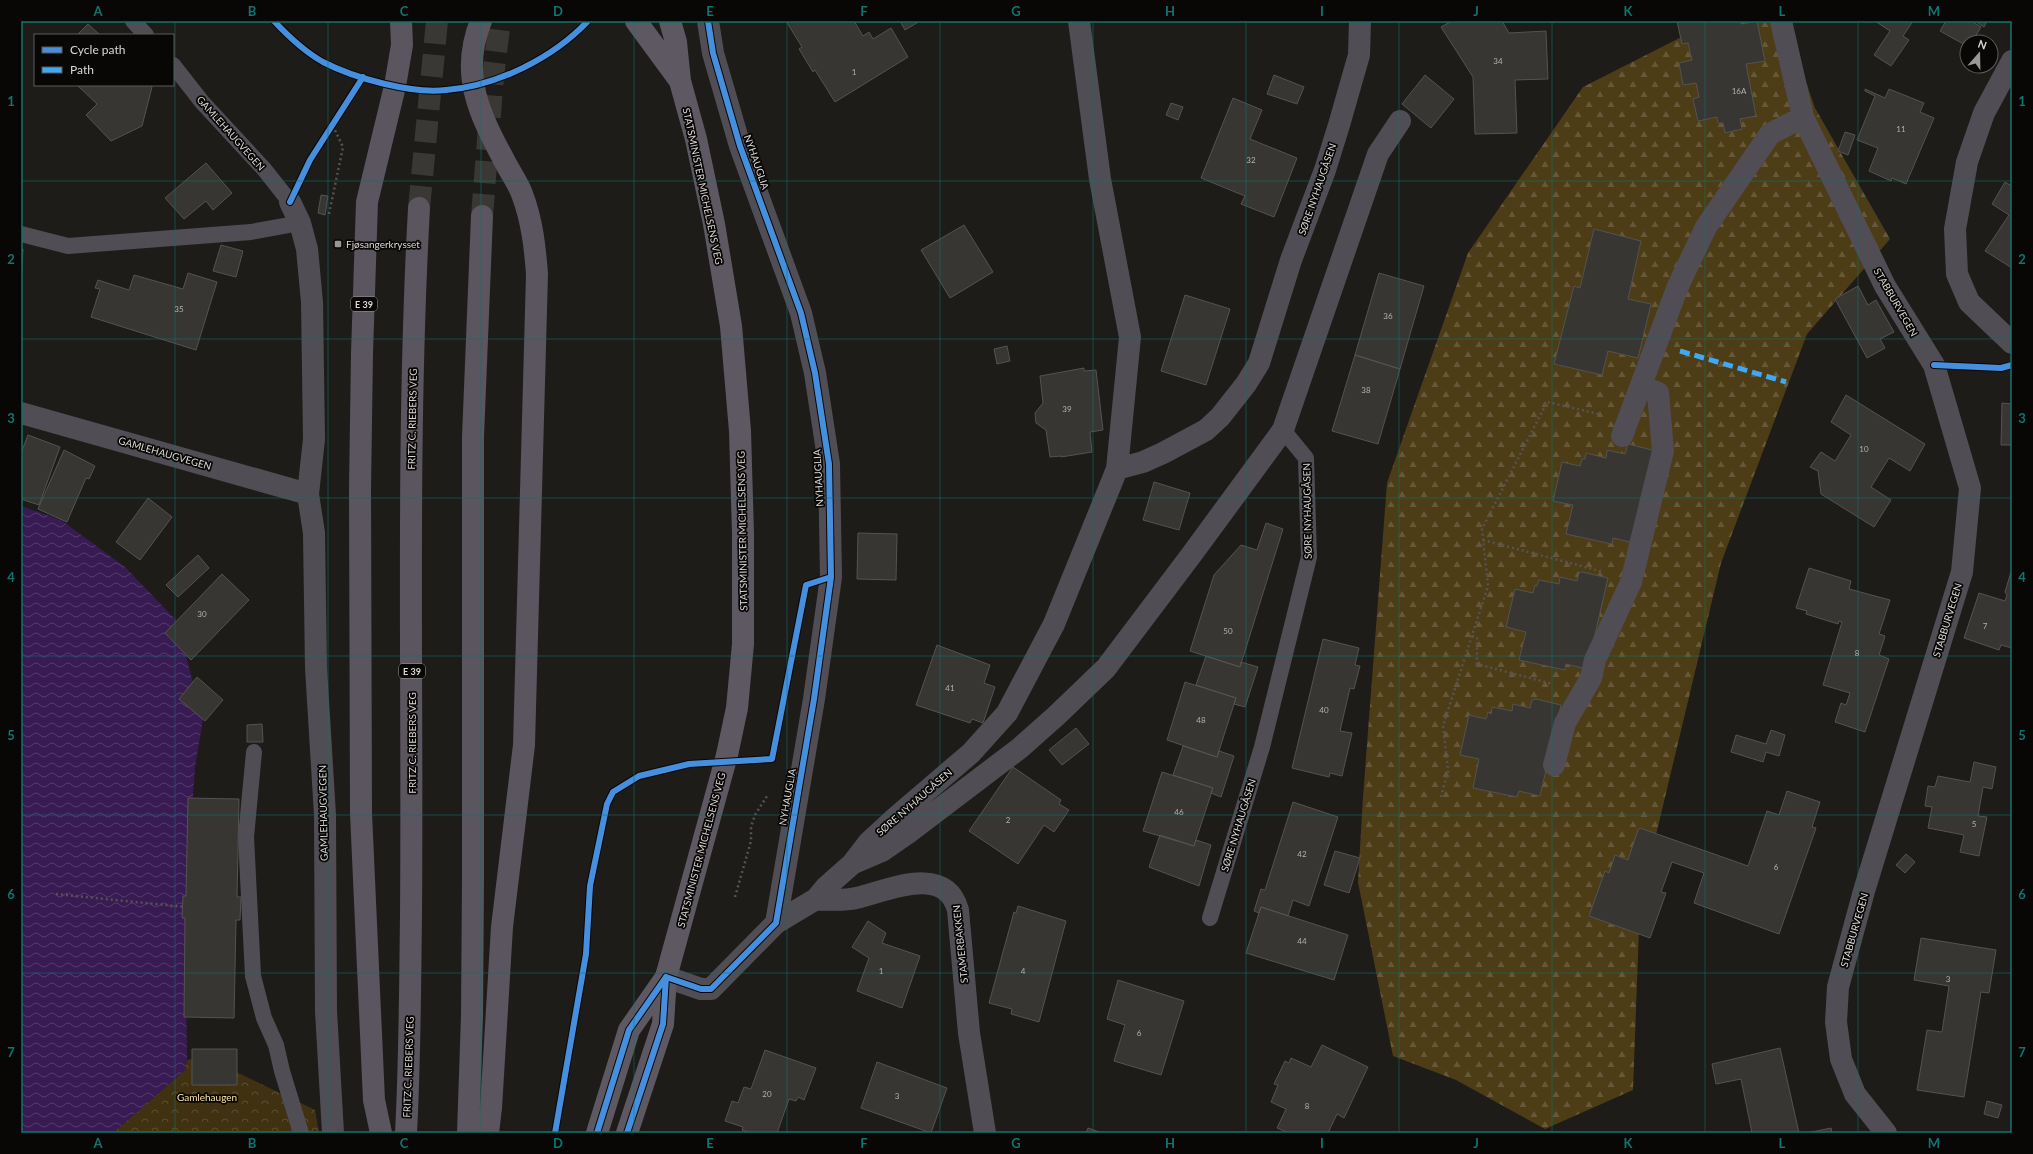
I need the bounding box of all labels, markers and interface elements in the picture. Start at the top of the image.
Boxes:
text: A [92,3,103,19]
text: B [248,3,257,19]
text: C [400,3,409,19]
text: D [553,3,563,19]
text: E [706,3,714,19]
text: F [860,3,868,19]
text: G [1011,3,1021,19]
text: H [1165,3,1175,19]
text: I [1320,3,1324,19]
text: J [1473,3,1479,19]
text: K [1624,3,1634,19]
text: L [1779,3,1786,19]
text: M [1928,3,1940,19]
legend [34,34,174,86]
north arrow [1959,34,1999,74]
text: N [1976,37,1989,52]
text: Cycle path [70,42,125,57]
house number: 34 [1493,56,1503,66]
text: Path [70,62,94,77]
house number: 1 [852,67,857,77]
house number: 16A [1732,86,1747,96]
text: 1 [7,93,15,109]
street label: GAMLEHAUGVEGEN [194,93,268,173]
text: 1 [2018,93,2026,109]
street label: STATSMINISTER MICHELSENS VEG [681,107,725,265]
house number: 11 [1896,124,1906,134]
street label: NYHAUGLIA [742,133,772,191]
street label: SØRE NYHAUGÅSEN [1296,141,1338,237]
house number: 32 [1246,155,1256,165]
place label: Fjøsangerkrysset [346,238,420,250]
marker: Fjøsangerkrysset [333,239,343,249]
text: 2 [7,251,15,267]
text: 2 [2018,251,2026,267]
street label: STABBURVEGEN [1872,266,1920,338]
road number: E 39 [351,297,377,311]
house number: 35 [174,304,184,314]
house number: 36 [1383,311,1393,321]
street label: FRITZ C. RIEBERS VEG [405,368,419,470]
house number: 38 [1361,385,1371,395]
house number: 39 [1062,404,1072,414]
text: 3 [7,410,15,426]
text: 3 [2018,410,2026,426]
street label: GAMLEHAUGVEGEN [117,434,213,472]
house number: 10 [1859,444,1869,454]
street label: NYHAUGLIA [810,449,825,507]
street label: STATSMINISTER MICHELSENS VEG [735,451,749,611]
street label: SØRE NYHAUGÅSEN [1300,463,1314,559]
text: 4 [7,569,15,585]
text: 4 [2018,569,2026,585]
street label: STABBURVEGEN [1930,581,1964,659]
house number: 30 [197,609,207,619]
house number: 7 [1983,621,1988,631]
house number: 50 [1223,626,1233,636]
house number: 8 [1855,648,1860,658]
road number: E 39 [399,664,425,678]
house number: 41 [945,683,955,693]
street label: FRITZ C. RIEBERS VEG [406,692,418,794]
house number: 40 [1319,705,1329,715]
house number: 48 [1196,715,1206,725]
text: 5 [7,727,15,743]
text: 5 [2018,727,2026,743]
street label: GAMLEHAUGVEGEN [316,765,330,861]
street label: SØRE NYHAUGÅSEN [874,766,954,838]
street label: NYHAUGLIA [776,767,798,826]
street label: STATSMINISTER MICHELSENS VEG [675,771,727,929]
street label: SØRE NYHAUGÅSEN [1218,777,1258,873]
house number: 46 [1174,807,1184,817]
house number: 2 [1006,815,1011,825]
house number: 5 [1972,819,1977,829]
house number: 42 [1297,849,1307,859]
house number: 6 [1774,862,1779,872]
text: 6 [7,886,15,902]
text: 6 [2018,886,2026,902]
street label: STABBURVEGEN [1838,891,1870,969]
street label: STAMERBAKKEN [950,904,970,984]
house number: 44 [1297,936,1307,946]
house number: 1 [879,966,884,976]
house number: 4 [1021,966,1026,976]
house number: 3 [1946,974,1951,984]
street label: FRITZ C. RIEBERS VEG [400,1016,416,1118]
house number: 6 [1137,1028,1142,1038]
text: 7 [7,1044,15,1060]
text: 7 [2018,1044,2026,1060]
house number: 20 [762,1089,772,1099]
park label: Gamlehaugen [177,1091,237,1103]
house number: 3 [895,1091,900,1101]
house number: 8 [1305,1101,1310,1111]
text: A [92,1135,103,1151]
text: B [248,1135,257,1151]
text: C [400,1135,409,1151]
text: D [553,1135,563,1151]
text: E [706,1135,714,1151]
text: F [860,1135,868,1151]
text: G [1011,1135,1021,1151]
text: H [1165,1135,1175,1151]
text: I [1320,1135,1324,1151]
text: J [1473,1135,1479,1151]
text: K [1624,1135,1634,1151]
text: L [1779,1135,1786,1151]
text: M [1928,1135,1940,1151]

